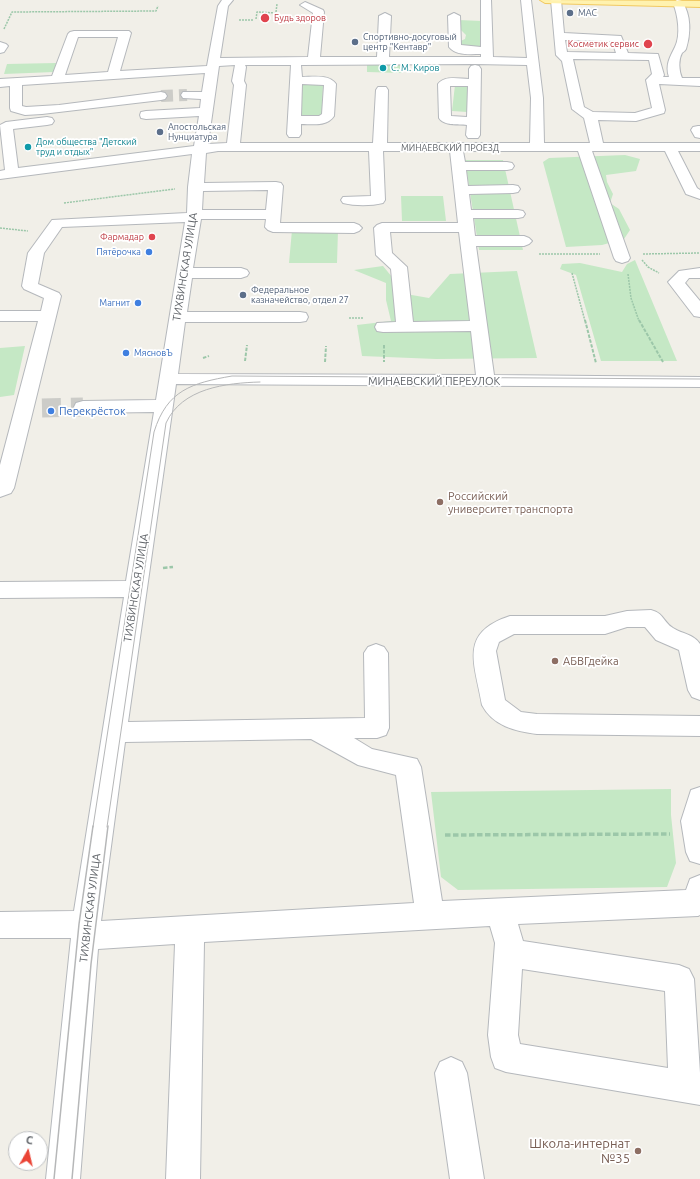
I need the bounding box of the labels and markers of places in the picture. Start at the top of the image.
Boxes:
marker: MAC [565,8,575,18]
place label: MAC [578,8,597,18]
marker: Будь здоров [259,12,271,24]
place label: Будь здоров [274,13,326,23]
place label: Спортивно-досуговый центр "Кентавр" [363,32,457,53]
marker: Спортивно-досуговый центр "Кентавр" [350,37,360,47]
marker: Косметик сервис [642,38,654,50]
place label: Косметик сервис [568,39,639,49]
marker: С. М. Киров [378,63,388,73]
place label: С. М. Киров [391,63,440,73]
place label: Апостольская Нунциатура [168,122,226,143]
marker: Апостольская Нунциатура [155,127,165,137]
place label: Дом общества "Детский труд и отдых" [36,137,137,158]
marker: Дом общества "Детский труд и отдых" [23,142,33,152]
place label: Фармадар [100,232,144,242]
marker: Фармадар [147,232,157,242]
place label: Пятёрочка [96,247,141,257]
marker: Пятёрочка [144,247,154,257]
place label: Федеральное казначейство, отдел 27 [251,285,349,306]
marker: Федеральное казначейство, отдел 27 [238,290,248,300]
place label: Магнит [99,298,130,308]
marker: Магнит [133,298,143,308]
marker: МясновЪ [121,348,131,358]
place label: МясновЪ [134,348,173,358]
place label: Перекрёсток [59,404,126,418]
marker: Перекрёсток [46,406,56,416]
place label: Российский университет транспорта [448,489,573,515]
marker: Российский университет транспорта [435,497,445,507]
place label: АБВГдейка [563,654,619,668]
marker: АБВГдейка [550,656,560,666]
place label: Школа-интернат №35 [529,1136,630,1167]
marker: Школа-интернат №35 [633,1146,643,1156]

